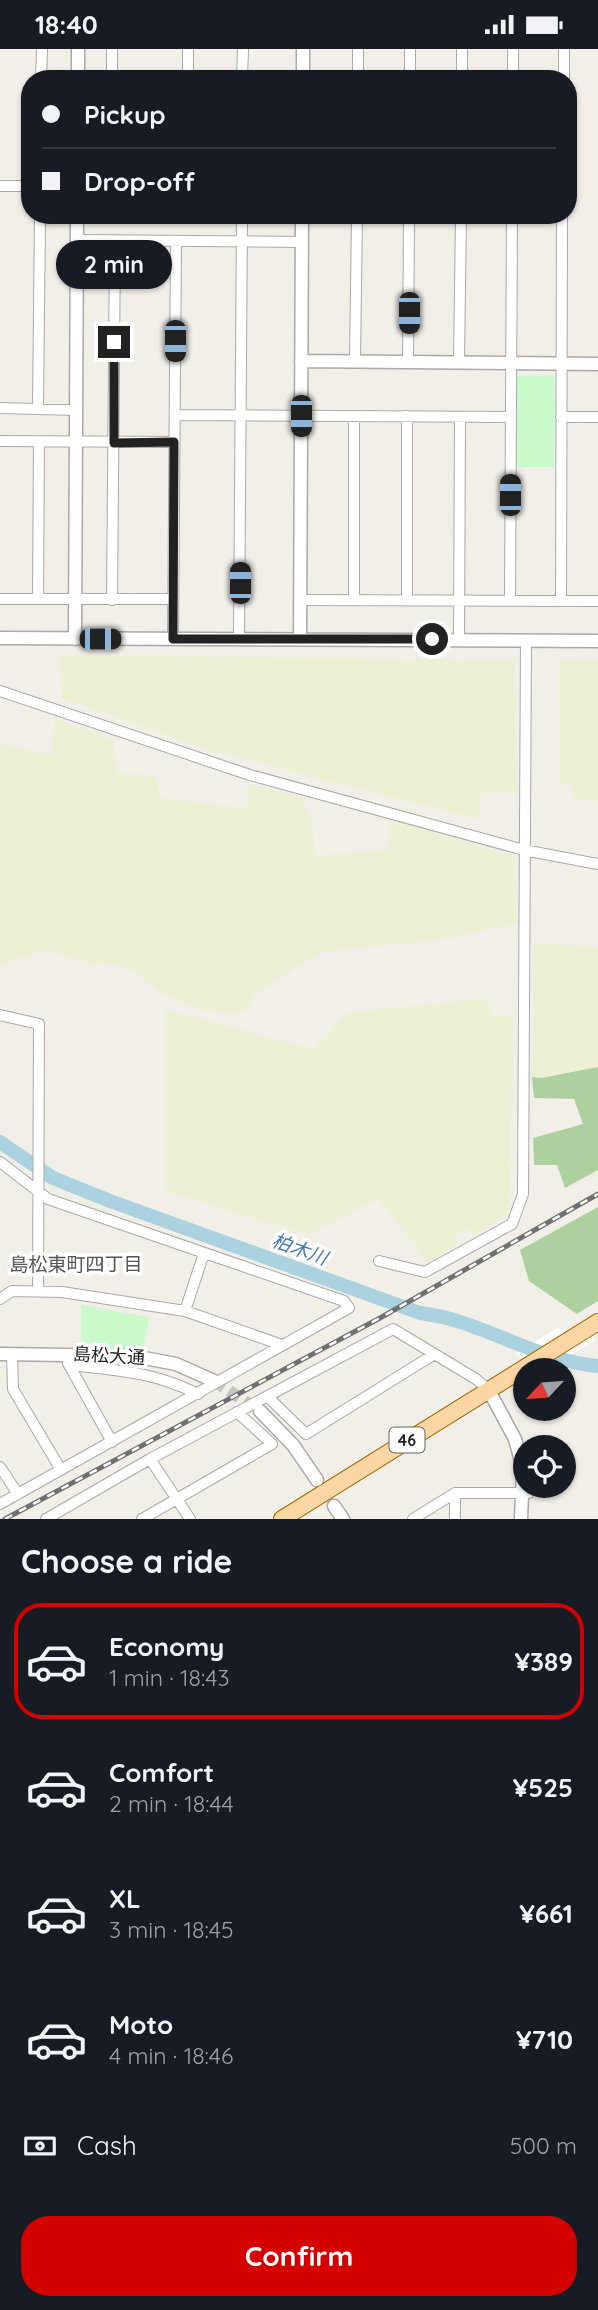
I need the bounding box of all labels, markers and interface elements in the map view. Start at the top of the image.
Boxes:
text: 18:40 [35,8,98,41]
text: Pickup [84,98,166,131]
text: Drop-off [84,165,195,198]
callout: 2 min [56,240,172,289]
text: 2 min [84,250,144,279]
car [399,292,420,334]
car [165,320,186,362]
route end [98,326,130,358]
car [291,395,312,437]
car [500,474,521,516]
car [230,562,251,604]
route start [416,623,448,655]
car [80,629,122,650]
water label: 柏木川 [269,1228,333,1271]
district label: 島松東町四丁目 [9,1252,143,1276]
street label: 島松大通 [72,1342,146,1369]
north arrow [513,1358,576,1421]
map controls [513,1358,576,1498]
road number: 46 [390,1427,424,1453]
button: locate [513,1435,576,1498]
text: Choose a ride [21,1541,233,1581]
icon: car [25,1630,88,1693]
text: Economy [109,1630,224,1663]
text: ¥389 [515,1645,573,1678]
text: 1 min · 18:43 [109,1663,229,1692]
icon: car [25,1756,88,1819]
text: Comfort [109,1756,214,1789]
text: ¥525 [513,1771,573,1804]
text: 2 min · 18:44 [109,1789,234,1818]
icon: car [25,1882,88,1945]
text: XL [109,1882,141,1915]
text: ¥661 [519,1897,573,1930]
text: 3 min · 18:45 [109,1915,234,1944]
icon: car [25,2008,88,2071]
text: Moto [109,2008,173,2041]
text: ¥710 [516,2023,573,2056]
text: 4 min · 18:46 [109,2041,233,2070]
icon: cash [21,2127,59,2165]
text: Cash [77,2129,137,2162]
text: 500 m [510,2131,577,2160]
button: Confirm [21,2216,577,2296]

